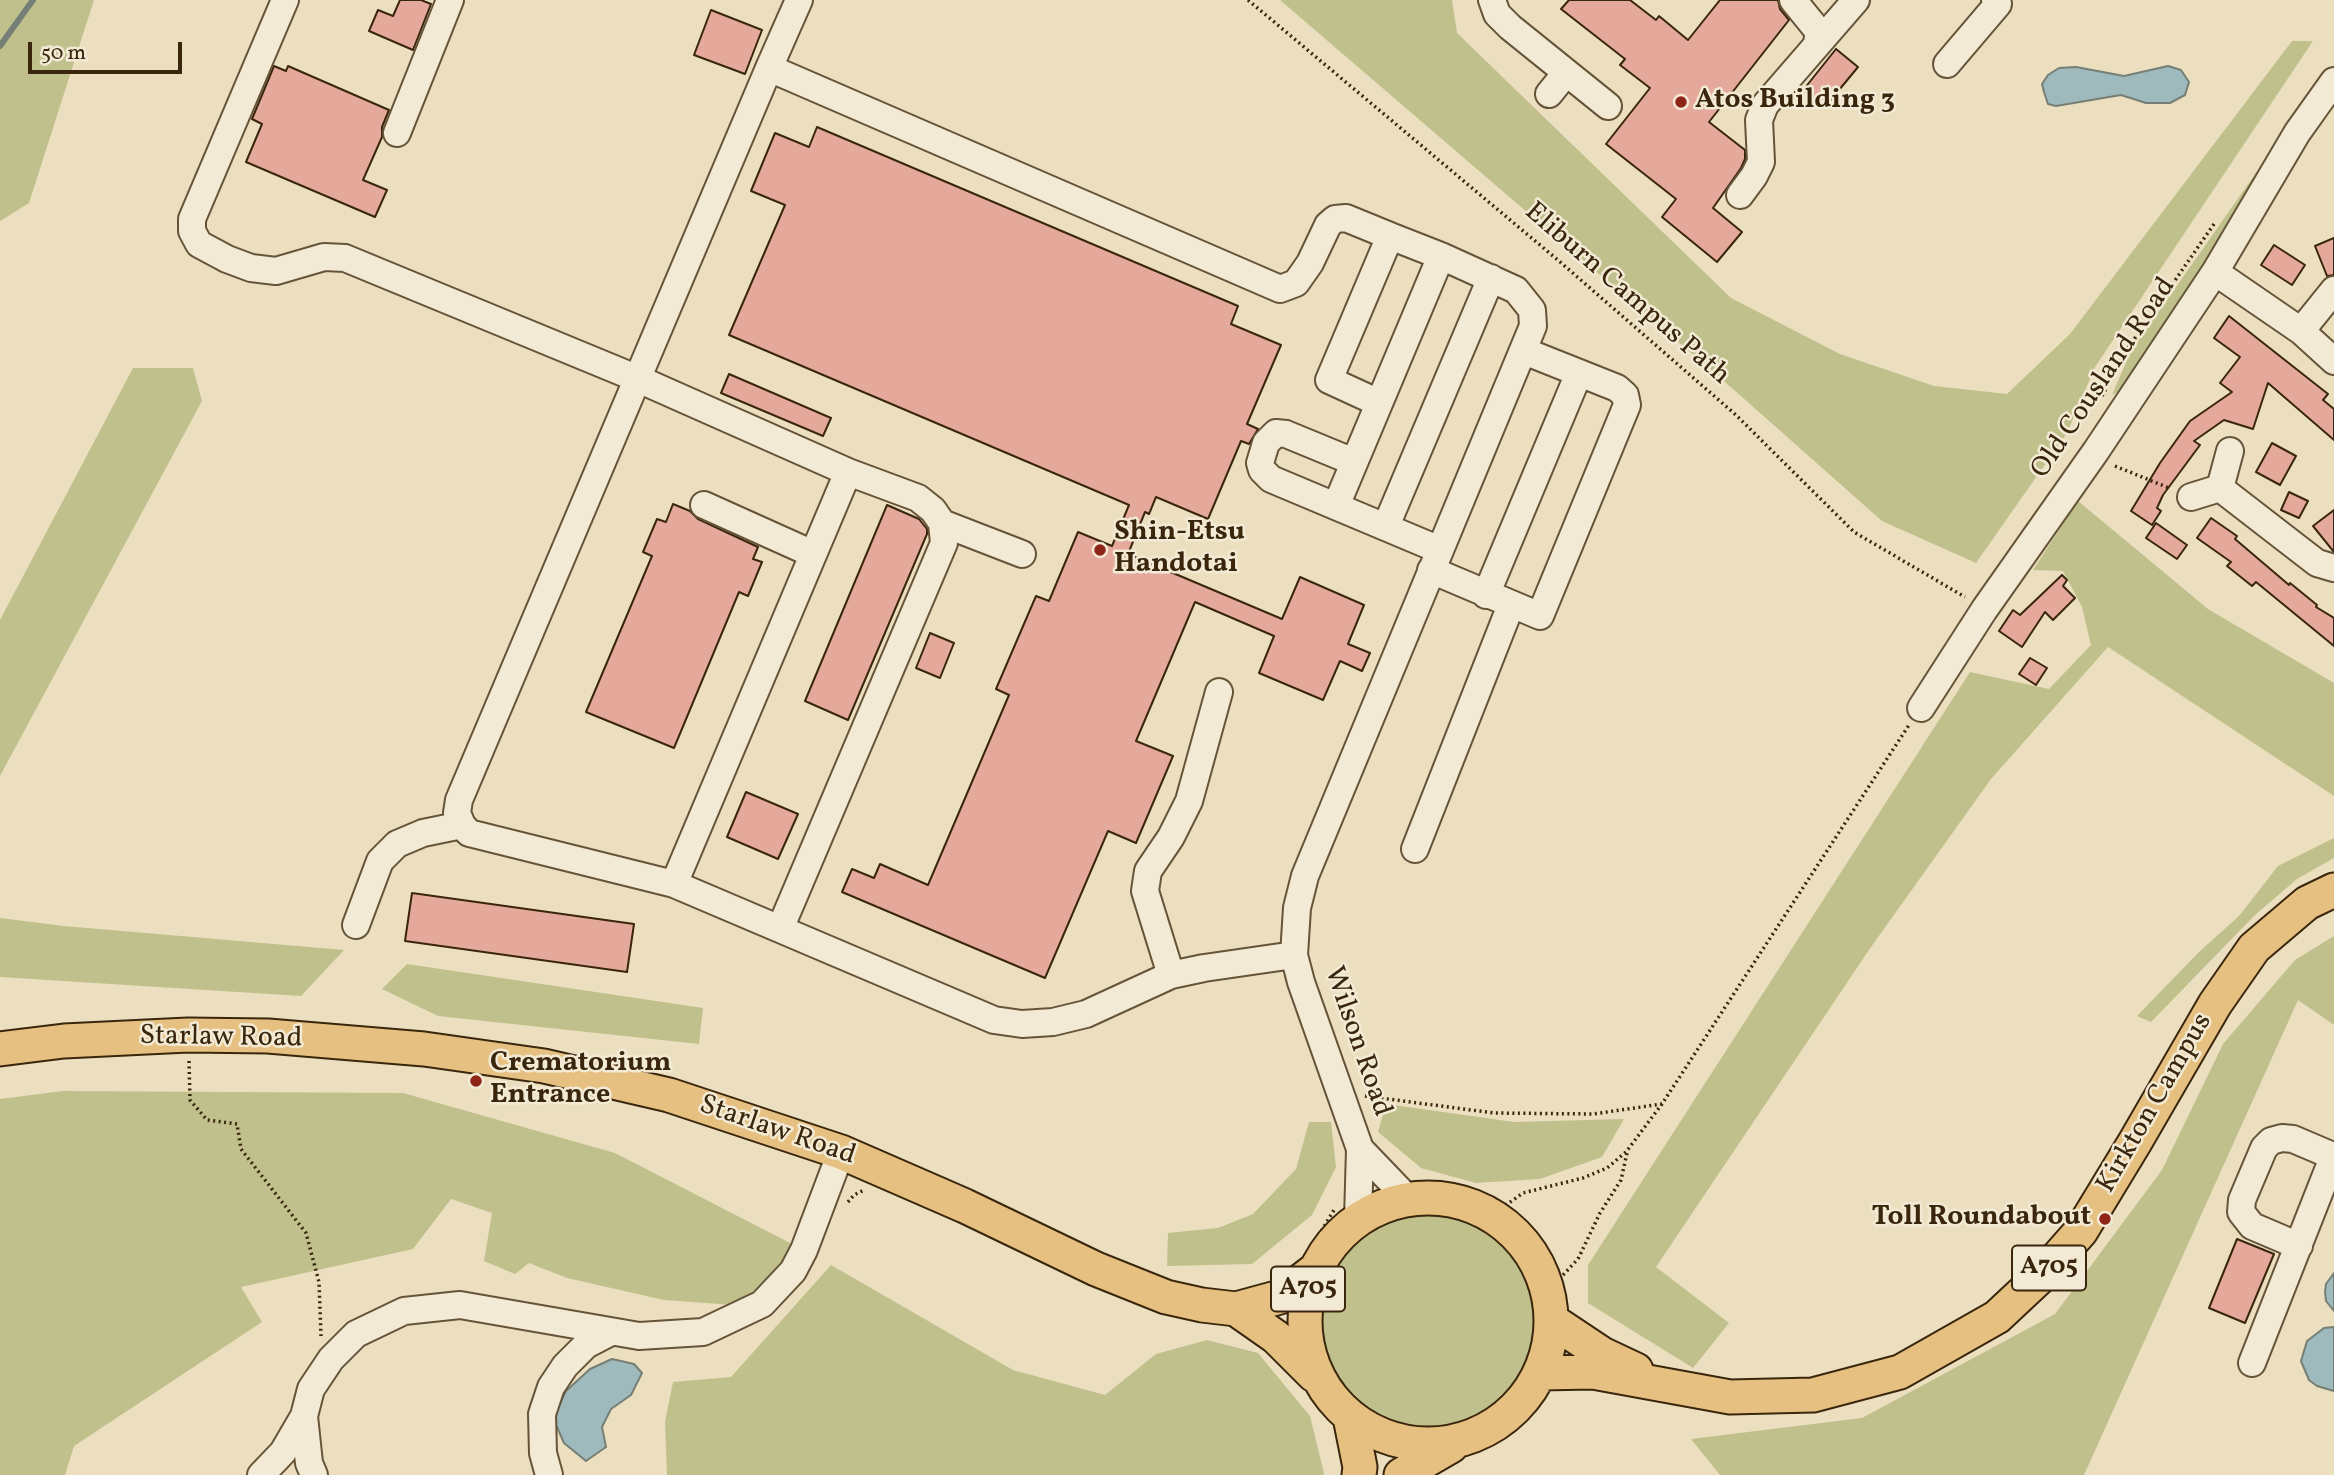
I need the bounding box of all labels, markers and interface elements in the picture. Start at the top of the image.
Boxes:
scale bar [32,28,186,72]
text: 50 m [41,39,86,68]
place label: Atos Building 3 [1695,85,1895,119]
marker: Atos Building 3 [1673,94,1689,110]
street label: Eliburn Campus Path [1516,197,1736,393]
street label: Old Cousland Road [2025,272,2185,486]
place label: Shin-Etsu Handotai [1114,517,1245,583]
marker: Shin-Etsu Handotai [1092,542,1108,558]
street label: Wilson Road [1315,963,1397,1121]
street label: Kirkton Campus [2091,1008,2221,1200]
street label: Starlaw Road [139,1021,303,1057]
place label: Crematorium Entrance [490,1048,671,1114]
marker: Crematorium Entrance [468,1073,484,1089]
street label: Starlaw Road [695,1090,859,1174]
place label: Toll Roundabout [1872,1202,2091,1236]
marker: Toll Roundabout [2097,1211,2113,1227]
road number: A705 [2012,1246,2086,1290]
road number: A705 [1271,1266,1345,1312]

